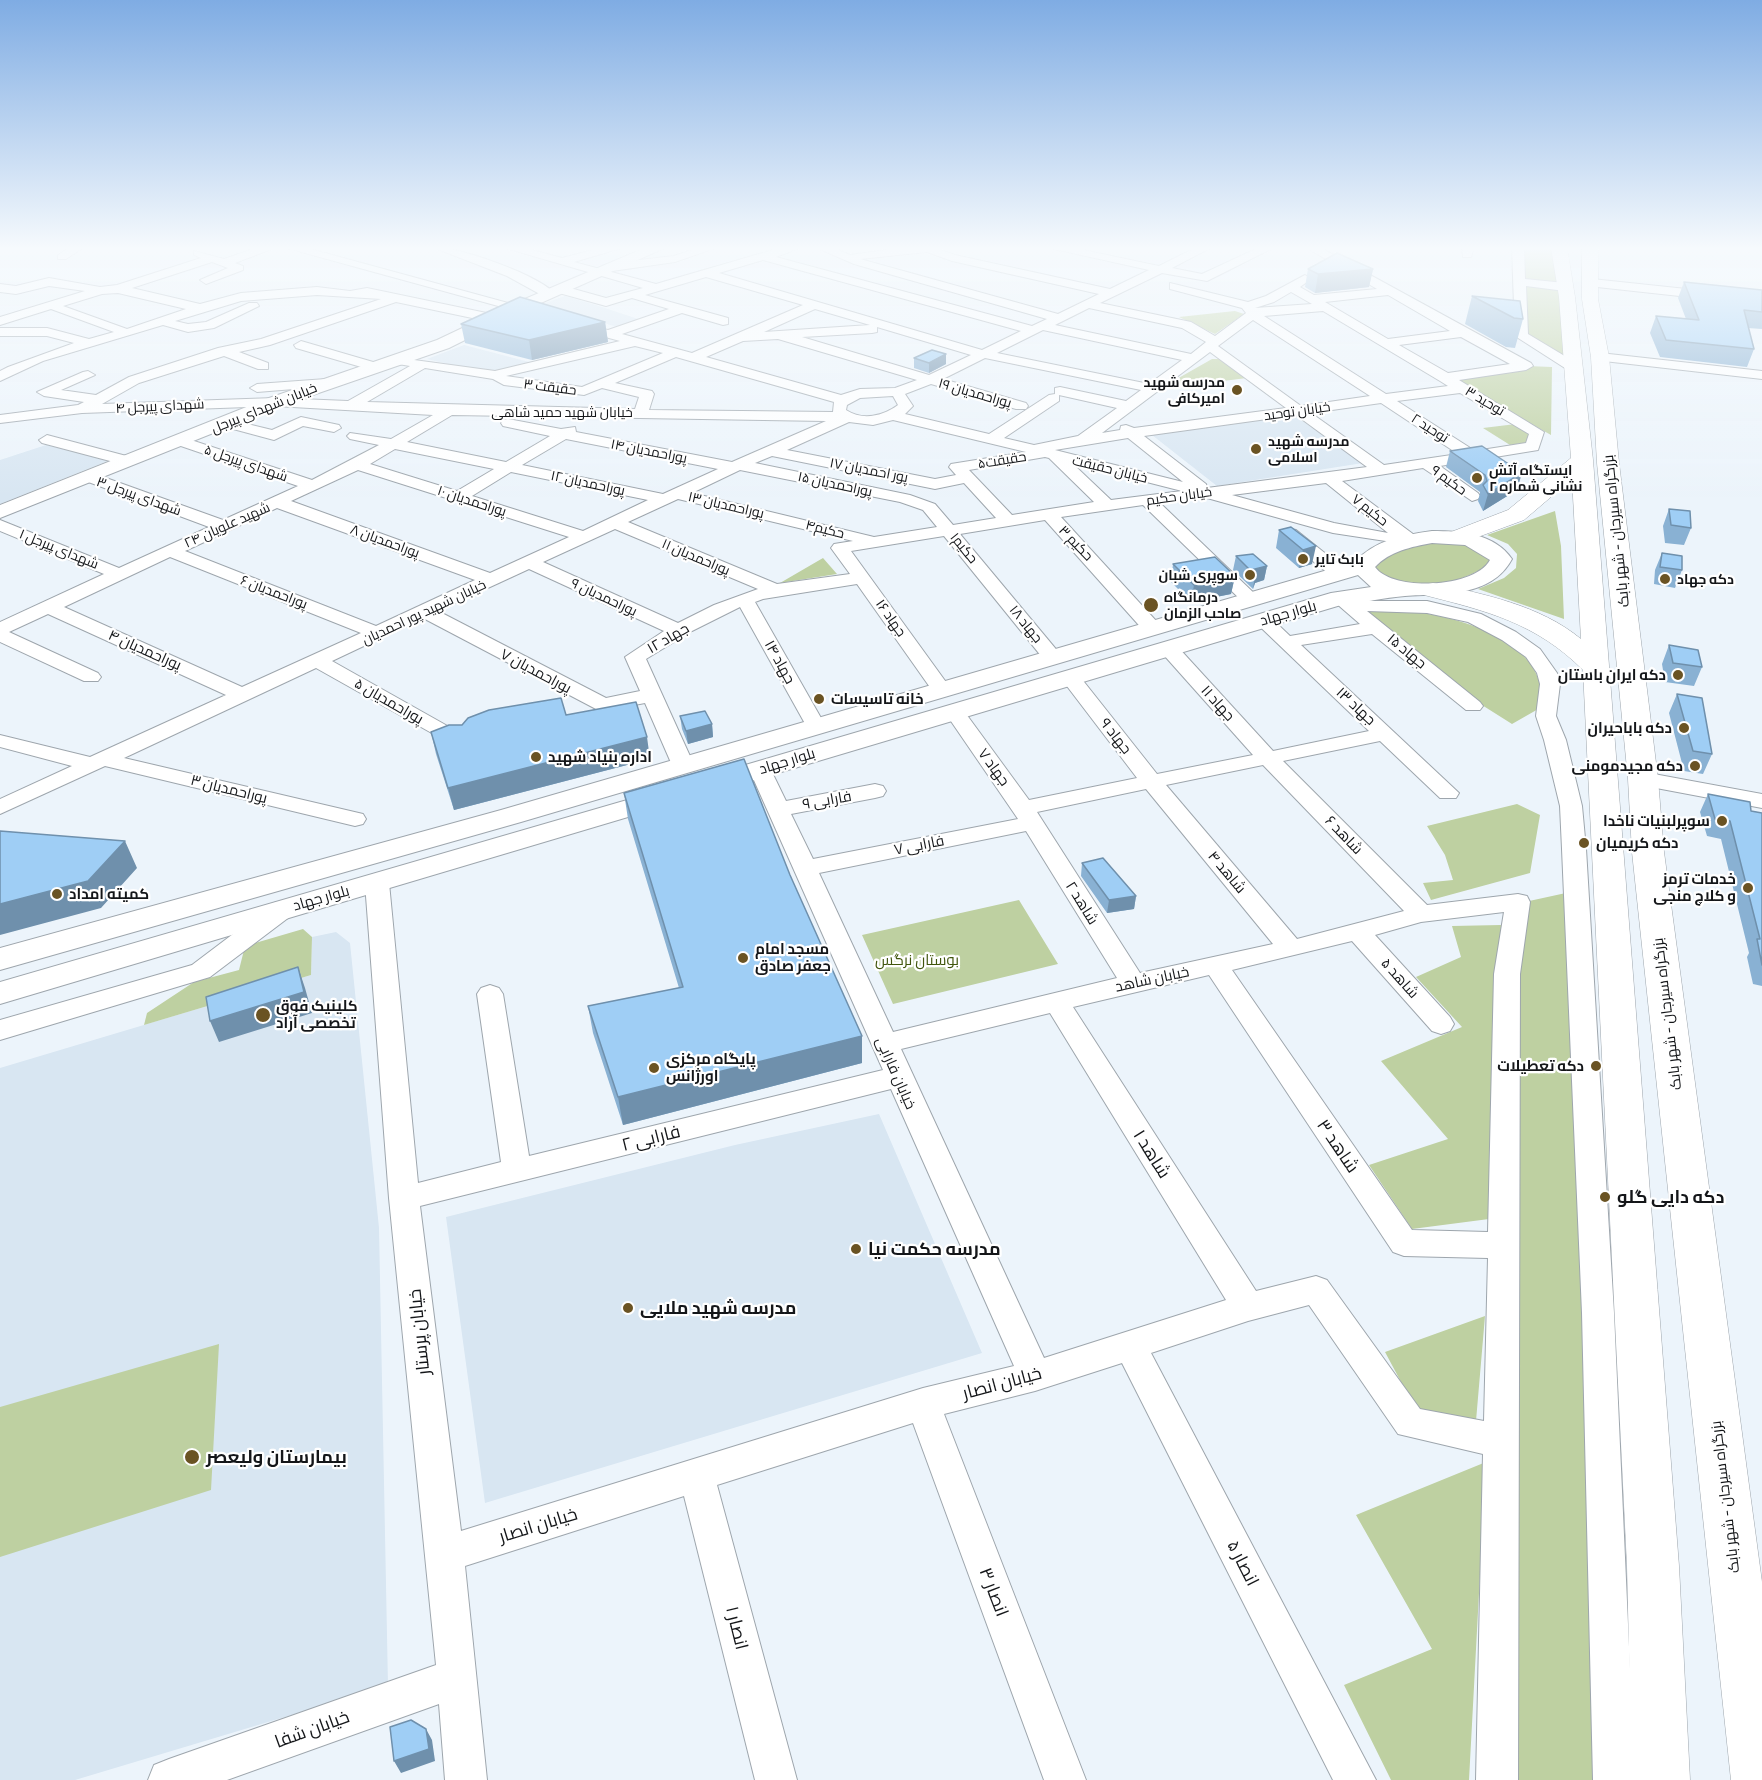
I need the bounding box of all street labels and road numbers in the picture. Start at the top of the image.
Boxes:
street label: حقیقت ۳ [522,375,578,399]
street label: پوراحمدیان ۱۹ [936,375,1014,411]
street label: خیابان شهدای پیرجل [209,379,319,437]
street label: توحید ۳ [1462,383,1508,419]
street label: شهدای پیرجل ۴ [115,395,205,417]
street label: خیابان توحید [1263,398,1331,424]
street label: خیابان شهید حمید شاهی [491,404,633,420]
street label: توحید ۲ [1408,410,1452,446]
street label: پوراحمدیان ۱۴ [609,435,689,467]
street label: شهدای پیرجل ۵ [202,441,290,485]
street label: حقیقت۵ [977,448,1027,472]
street label: خیابان حقیقت [1071,452,1149,486]
street label: پور احمدیان ۱۷ [828,454,910,486]
street label: بزرگراه سیرجان - شهر بابک [1599,454,1633,608]
street label: حکیم ۹ [1428,461,1470,499]
street label: پوراحمدیان ۱۲ [549,467,627,499]
street label: پوراحمدیان ۱۵ [796,468,874,500]
street label: شهدای پیرجل ۳ [94,473,184,519]
street label: پوراحمدیان ۱۰ [435,482,509,520]
street label: خیابان حکیم [1145,483,1213,509]
street label: پوراحمدیان ۱۳ [686,488,766,522]
street label: حکیم ۷ [1348,491,1392,529]
street label: شهید علویان ۲۴ [181,499,273,551]
street label: حکیم۴ [804,516,846,542]
street label: پوراحمدیان ۸ [348,521,422,561]
street label: حکیم ۳ [1055,522,1097,564]
street label: شهدای ‍‍‍‍‍‍پیرجل ۱ [17,525,101,573]
street label: حکیم۱ [947,529,981,567]
street label: پوراحمدیان ۱۱ [659,535,733,579]
street label: پوراحمدیان ۶ [238,572,310,612]
street label: پوراحمدیان ۹ [568,574,640,620]
street label: خیابان شهید پور احمدیان [359,576,489,648]
street label: جهاد ۱۶ [872,596,910,640]
street label: بلوار جهاد [1258,596,1318,630]
street label: جهاد ۱۸ [1006,602,1046,646]
street label: جهاد ۱۲ [644,619,692,657]
street label: پوراحمدیان ۴ [106,626,184,674]
street label: جهاد ۱۵ [1384,629,1430,673]
street label: جهاد ۱۴ [761,637,799,687]
street label: پوراحمدیان ۷ [497,645,575,697]
street label: پوراحمدیان ۵ [351,674,427,728]
street label: جهاد ۱۱ [1197,681,1239,725]
street label: جهاد ۱۳ [1332,683,1380,729]
street label: جهاد ۹ [1096,714,1136,758]
street label: بلوار جهاد [757,744,817,778]
street label: جهاد ۷ [974,745,1014,789]
street label: پوراحمدیان ۳ [189,771,269,807]
street label: فارابی ۹ [801,787,853,813]
street label: شاهد ۶ [1321,812,1367,858]
street label: فارابی ۷ [892,831,946,859]
street label: شاهد ۴ [1204,847,1250,897]
street label: شاهد ۲ [1062,878,1102,928]
street label: بلوار جهاد [291,881,351,915]
street label: بزرگراه سیرجان - شهر بابک [1649,937,1685,1091]
street label: شاهد ۵ [1377,954,1423,1002]
street label: خیابان شاهد [1113,962,1191,996]
street label: خیابان فارابی [872,1034,920,1112]
street label: شاهد ۳ [1312,1115,1364,1177]
street label: فارابی ۲ [620,1120,682,1156]
street label: شاهد ۱ [1129,1126,1175,1182]
street label: خیابان پرستار [404,1288,434,1376]
street label: خیابان انصار [960,1362,1044,1404]
street label: بزرگراه سیرجان - شهر بابک [1707,1420,1743,1574]
street label: خیابان انصار [496,1503,580,1547]
street label: انصار ۵ [1222,1537,1264,1589]
street label: انصار ۳ [975,1564,1013,1620]
street label: انصار ۱ [721,1604,753,1652]
street label: خیابان شفا [272,1706,352,1752]

